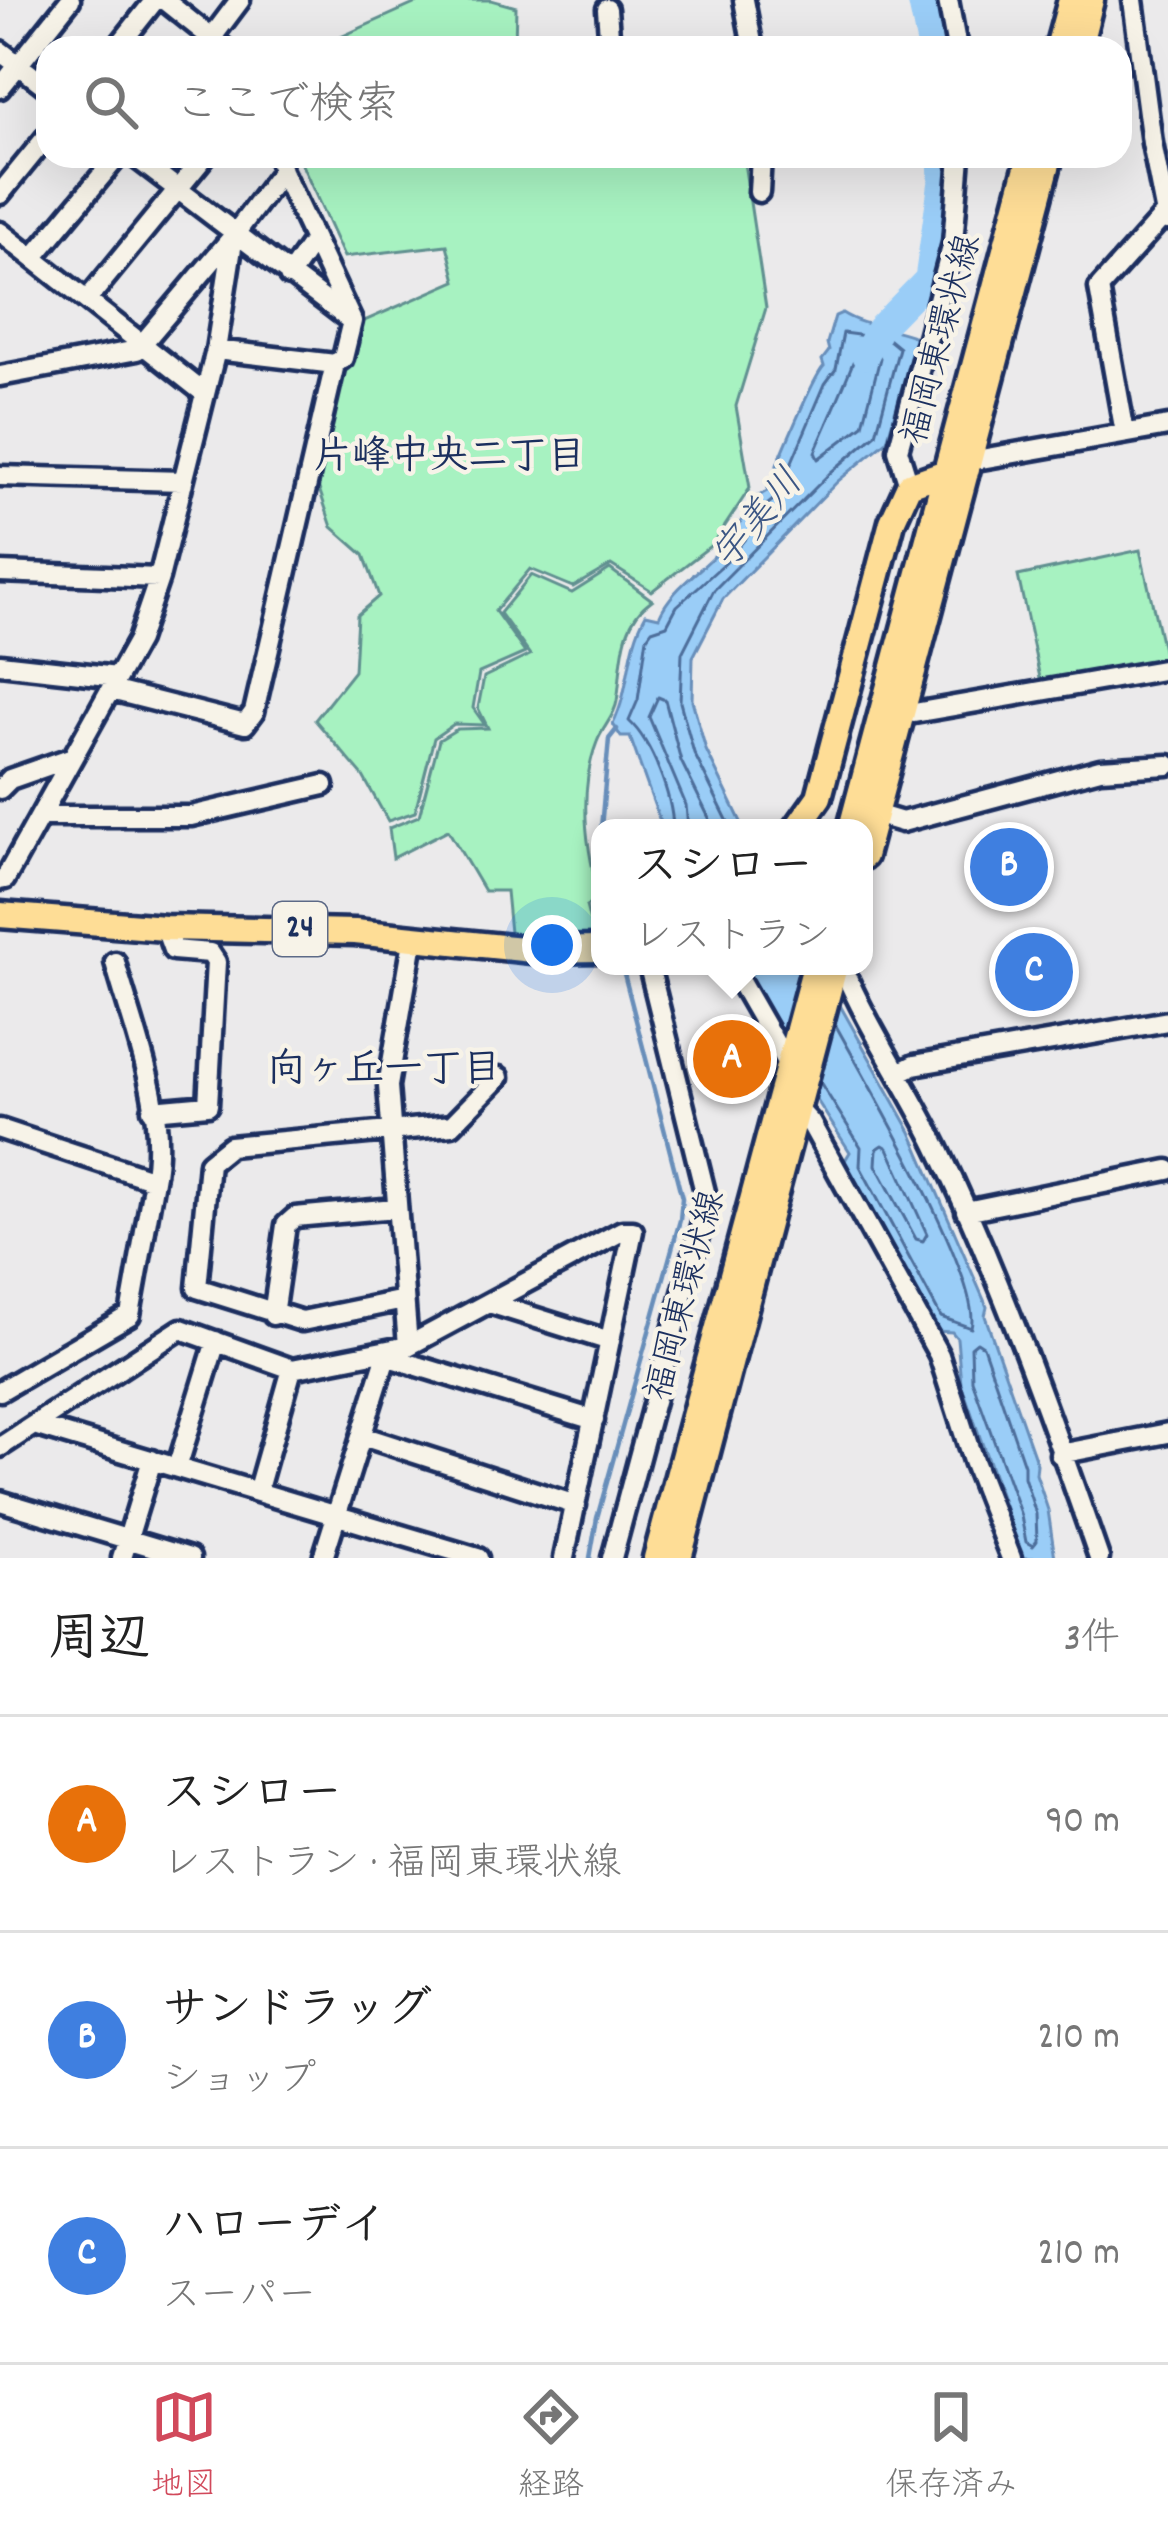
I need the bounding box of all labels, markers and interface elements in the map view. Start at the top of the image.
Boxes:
search box [36,36,1132,168]
icon: search [78,69,144,135]
text: ここで検索 [174,76,399,140]
street label: 福岡東環状線 [891,229,997,451]
district label: 片峰中央二丁目 [312,432,586,487]
water label: 宇美川 [701,459,819,583]
popup [591,819,873,975]
pin: B [970,822,1048,912]
text: スシロー [633,838,813,902]
road number: 24 [273,902,327,956]
text: レストラン [633,912,831,967]
your location [522,915,582,975]
pin: C [995,927,1073,1017]
pin: A [693,1014,771,1104]
district label: 向ヶ丘一丁目 [267,1045,501,1100]
street label: 福岡東環状線 [635,1185,741,1407]
text: 周辺 [48,1607,150,1679]
text: 3件 [1064,1614,1120,1669]
text: スシロー [162,1765,342,1829]
text: A [76,1796,98,1851]
text: 90 m [1045,1796,1120,1851]
text: レストラン · 福岡東環状線 [162,1839,621,1894]
text: サンドラッグ [162,1981,432,2045]
text: B [78,2012,96,2067]
text: 210 m [1037,2012,1120,2067]
text: ショップ [162,2055,316,2110]
text: ハローデイ [162,2197,386,2261]
text: C [77,2228,97,2283]
text: 210 m [1037,2228,1120,2283]
text: スーパー [162,2271,316,2326]
tab: 地図 [151,2384,217,2511]
tab: 経路 [518,2384,584,2511]
tab: 保存済み [885,2384,1017,2511]

